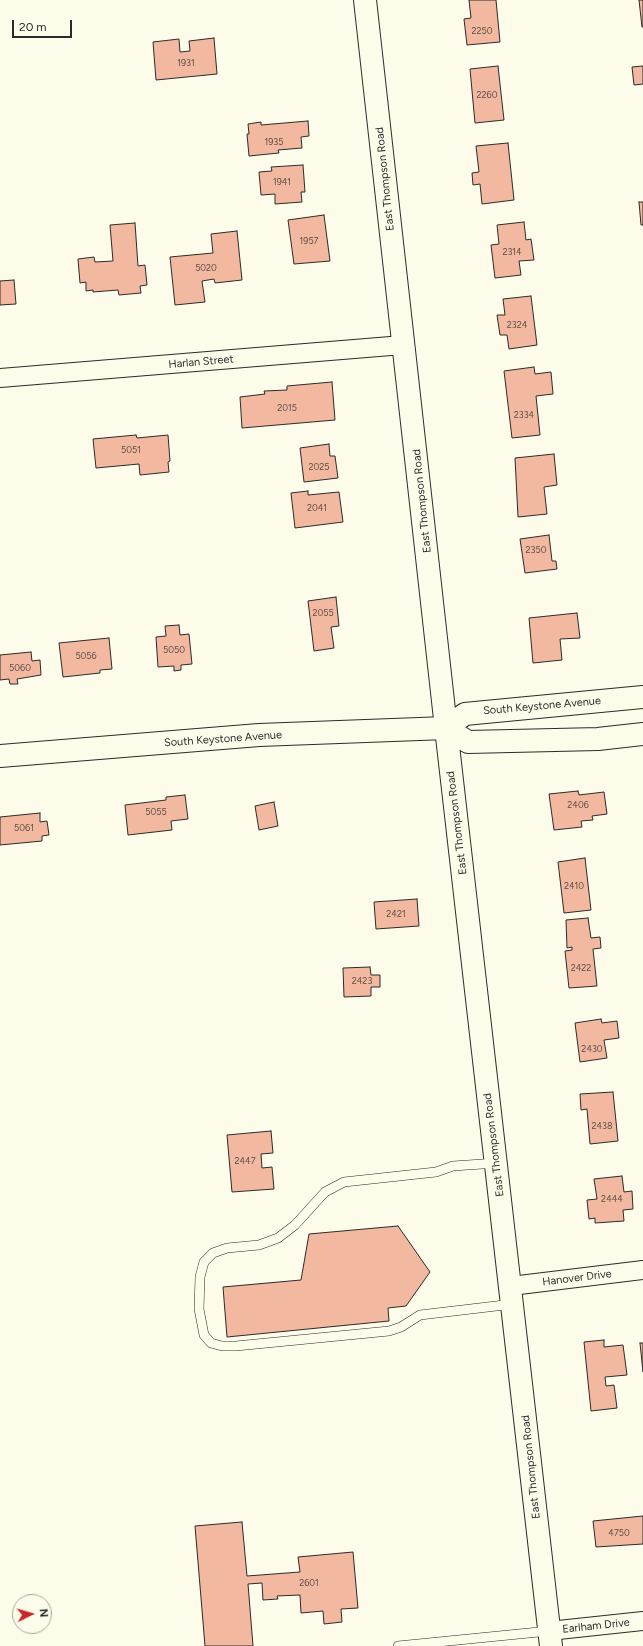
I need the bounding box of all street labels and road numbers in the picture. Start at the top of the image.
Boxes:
street label: East Thompson Road [373,126,397,232]
street label: Harlan Street [168,353,234,371]
street label: East Thompson Road [410,448,434,554]
street label: South Keystone Avenue [483,694,601,718]
street label: South Keystone Avenue [164,728,282,750]
street label: East Thompson Road [444,770,470,876]
street label: East Thompson Road [481,1092,507,1198]
street label: Hanover Drive [542,1267,612,1289]
street label: East Thompson Road [519,1414,543,1520]
street label: Earlham Drive [562,1616,630,1636]

